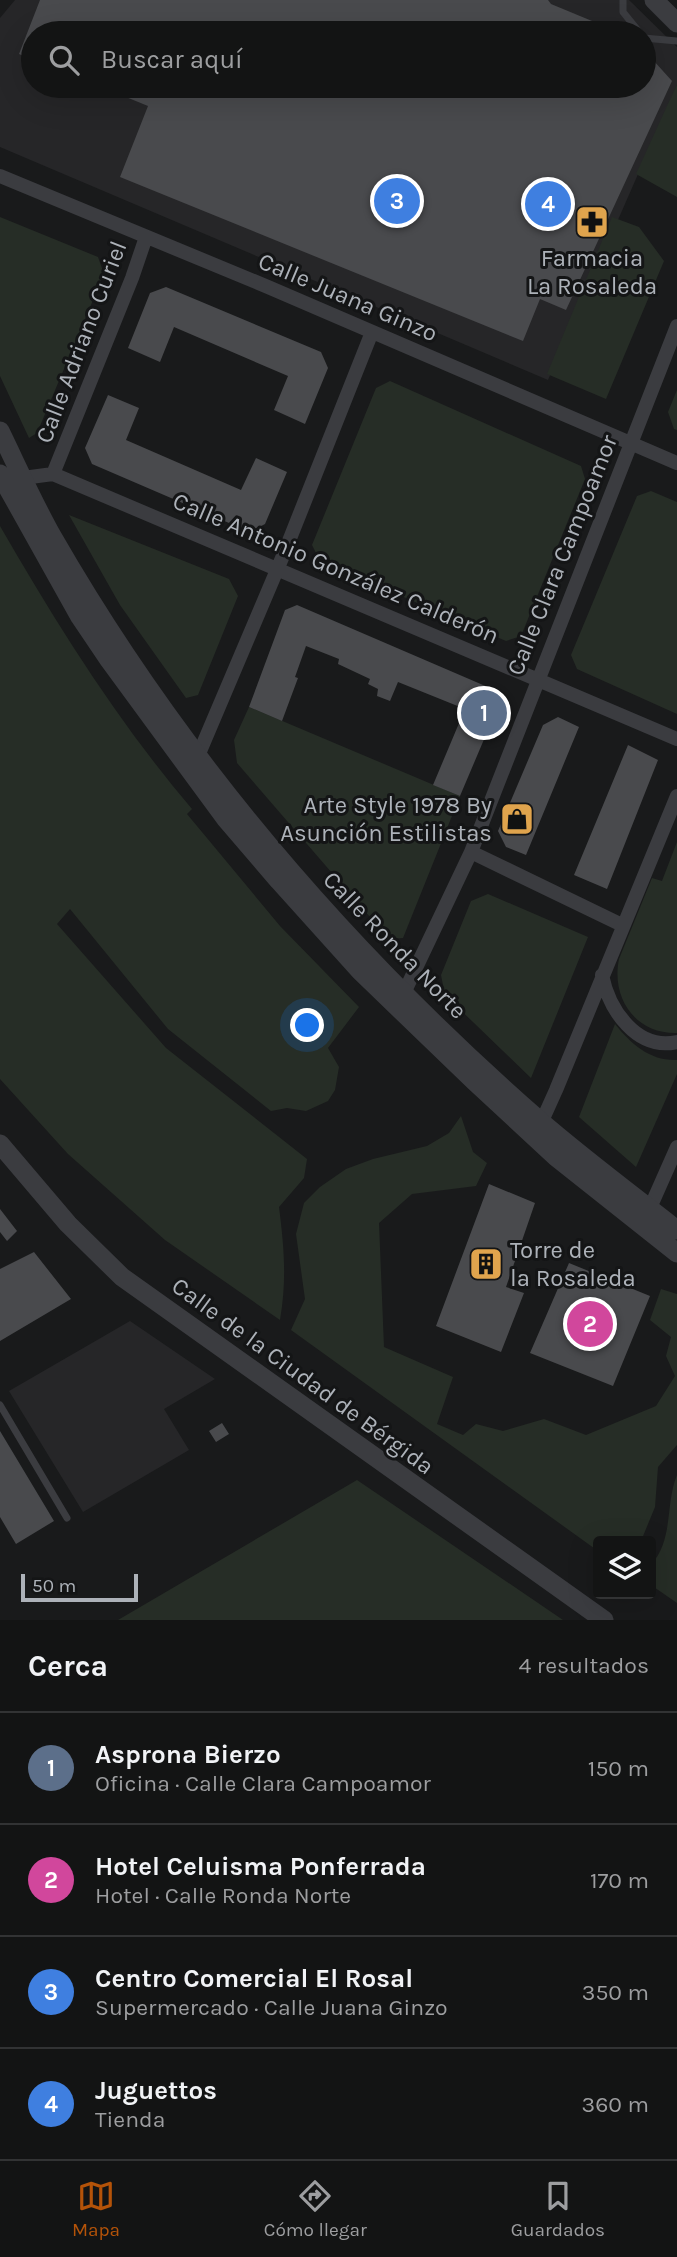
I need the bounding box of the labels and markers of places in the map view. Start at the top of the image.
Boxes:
pin: 3 [374,175,420,227]
pin: 4 [525,178,571,230]
pharmacy icon: Farmacia La Rosaleda [573,203,611,241]
place label: Farmacia La Rosaleda [527,244,657,300]
pin: 1 [461,687,507,739]
place label: Arte Style 1978 By Asunción Estilistas [280,791,492,847]
shop icon: Arte Style 1978 By Asunción Estilistas [498,800,536,838]
place label: Torre de la Rosaleda [510,1236,636,1292]
building icon: Torre de la Rosaleda [467,1245,505,1283]
pin: 2 [567,1298,613,1350]

